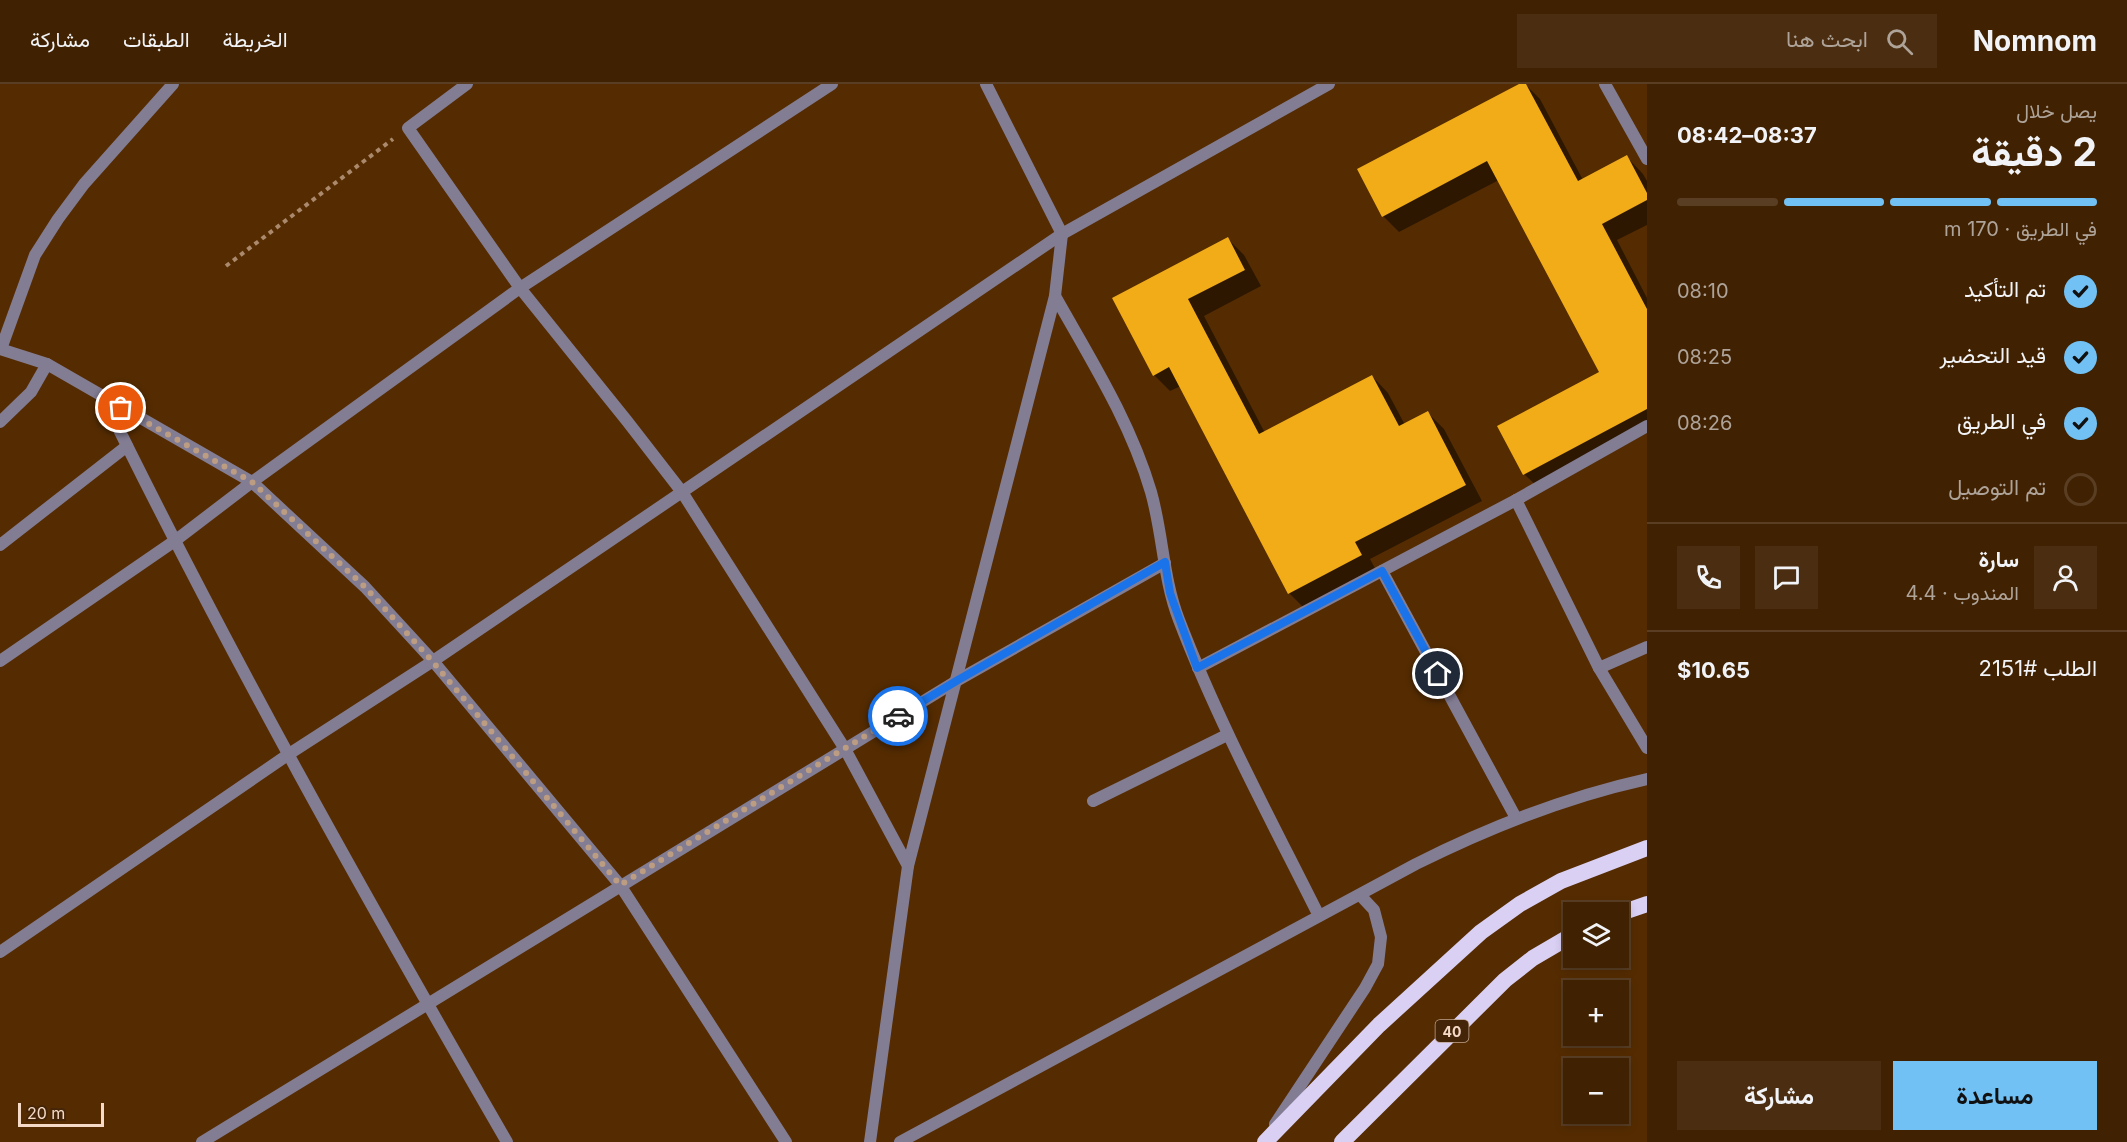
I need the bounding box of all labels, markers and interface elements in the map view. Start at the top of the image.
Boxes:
search box [1517,14,1937,68]
text: Nomnom [1973,24,2097,58]
icon: search [1883,25,1916,58]
text: ابحث هنا [1786,26,1868,52]
text: مشاركة [30,27,90,52]
text: الطبقات [123,27,190,52]
text: الخريطة [223,27,288,52]
text: يصل خلال [2016,99,2097,123]
text: 08:37–08:42 [1677,122,1817,148]
text: 2 دقيقة [1971,128,2097,175]
text: في الطريق · 170 m [1944,217,2097,241]
icon: check [2064,275,2097,308]
text: تم التأكيد [1964,276,2046,302]
text: 08:10 [1677,279,1729,303]
icon: check [2064,341,2097,374]
text: قيد التحضير [1940,342,2046,368]
text: 08:25 [1677,345,1732,369]
pin [95,382,146,433]
icon: bag [104,391,137,424]
icon: check [2064,407,2097,440]
text: في الطريق [1957,408,2046,434]
text: 08:26 [1677,411,1732,435]
text: تم التوصيل [1948,474,2046,500]
button: phone [1677,546,1740,609]
button: chat [1755,546,1818,609]
text: سارة [1978,546,2019,572]
button: person [2034,546,2097,609]
text: المندوب · 4.4 [1905,581,2019,605]
pin [1412,648,1463,699]
text: الطلب #2151 [1978,655,2097,681]
icon: home [1421,657,1454,690]
text: $10.65 [1677,657,1750,683]
courier [868,686,928,746]
icon: car [882,700,915,733]
map controls [1563,902,1629,1124]
button: layers [1563,902,1629,968]
button: + [1563,980,1629,1046]
road number: 40 [1436,1020,1468,1042]
button: − [1563,1058,1629,1124]
button: مشاركة [1677,1061,1881,1130]
button: مساعدة [1893,1061,2097,1130]
scale bar [18,1100,104,1128]
text: 20 m [27,1103,65,1123]

